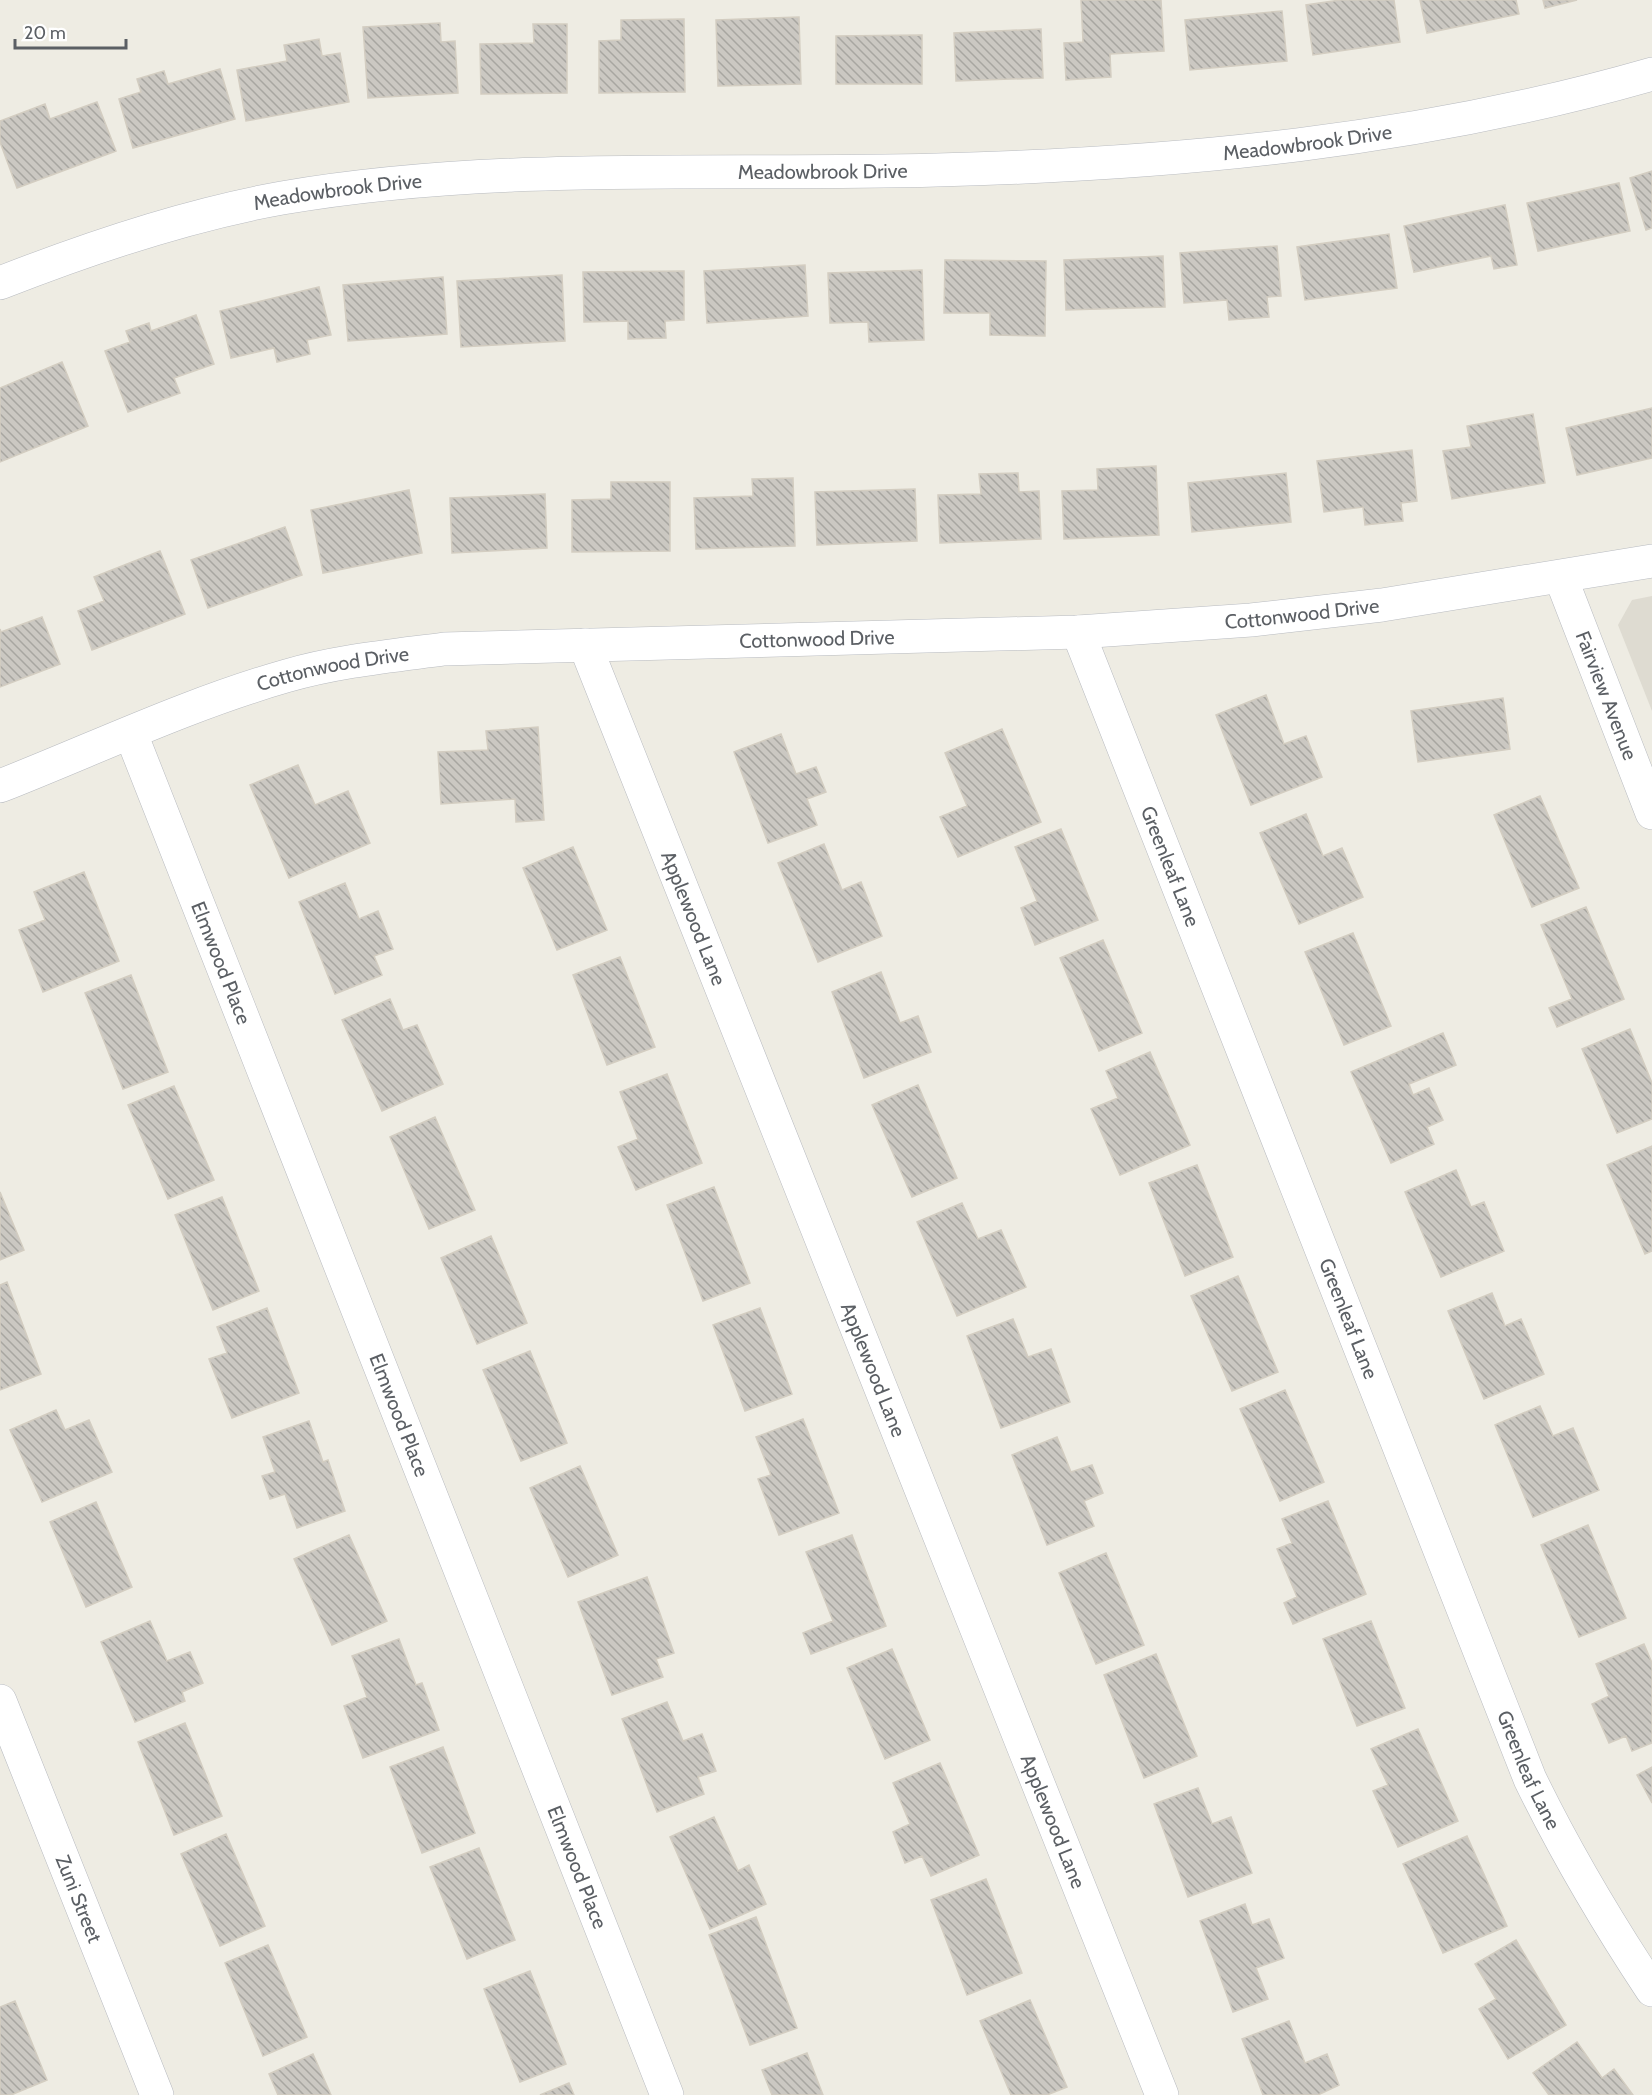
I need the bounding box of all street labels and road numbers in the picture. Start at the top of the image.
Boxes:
street label: Meadowbrook Drive [1222,120,1394,165]
street label: Meadowbrook Drive [738,159,908,184]
street label: Meadowbrook Drive [251,169,423,215]
street label: Cottonwood Drive [1224,593,1380,634]
street label: Cottonwood Drive [739,625,895,653]
street label: Fairview Avenue [1571,628,1642,763]
street label: Cottonwood Drive [253,642,410,696]
street label: Greenleaf Lane [1136,803,1205,930]
street label: Applewood Lane [656,847,731,989]
street label: Elmwood Place [186,898,256,1028]
street label: Greenleaf Lane [1314,1255,1383,1382]
street label: Applewood Lane [836,1299,911,1440]
street label: Elmwood Place [364,1350,434,1480]
street label: Greenleaf Lane [1492,1707,1566,1834]
street label: Applewood Lane [1016,1751,1091,1892]
street label: Elmwood Place [542,1802,612,1932]
street label: Zuni Street [51,1852,107,1946]

